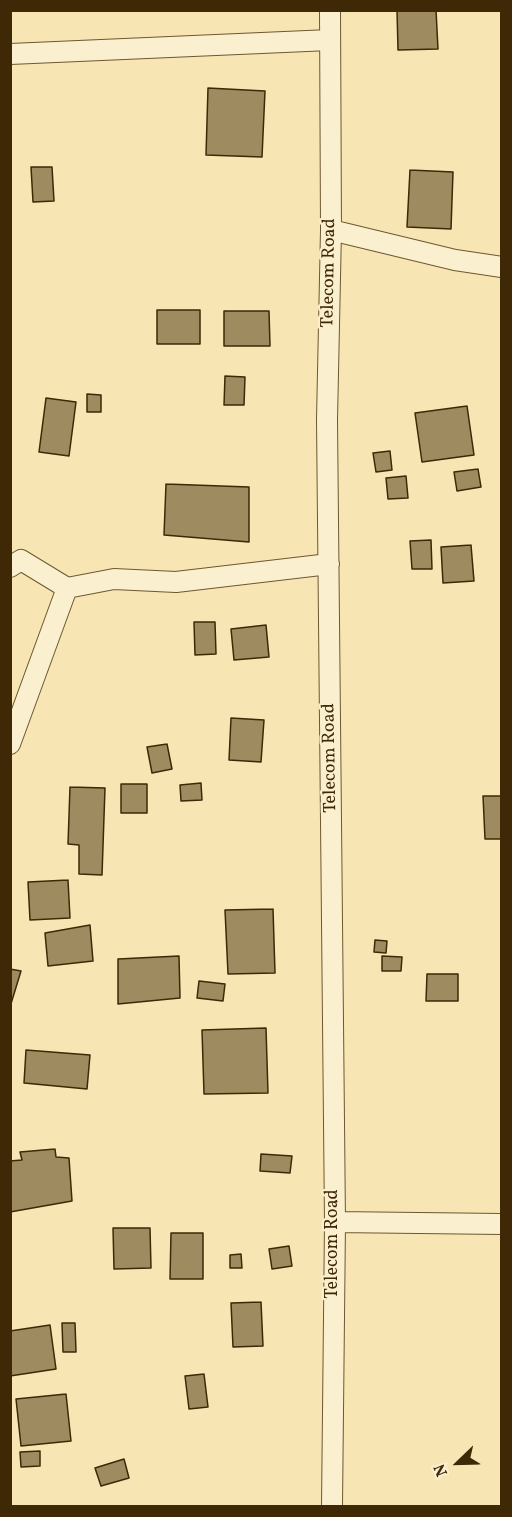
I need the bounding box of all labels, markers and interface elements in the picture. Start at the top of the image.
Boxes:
street label: Telecom Road [318,218,342,328]
street label: Telecom Road [319,703,343,813]
street label: Telecom Road [323,1189,345,1299]
north arrow [428,1433,488,1493]
text: N [429,1460,454,1480]

